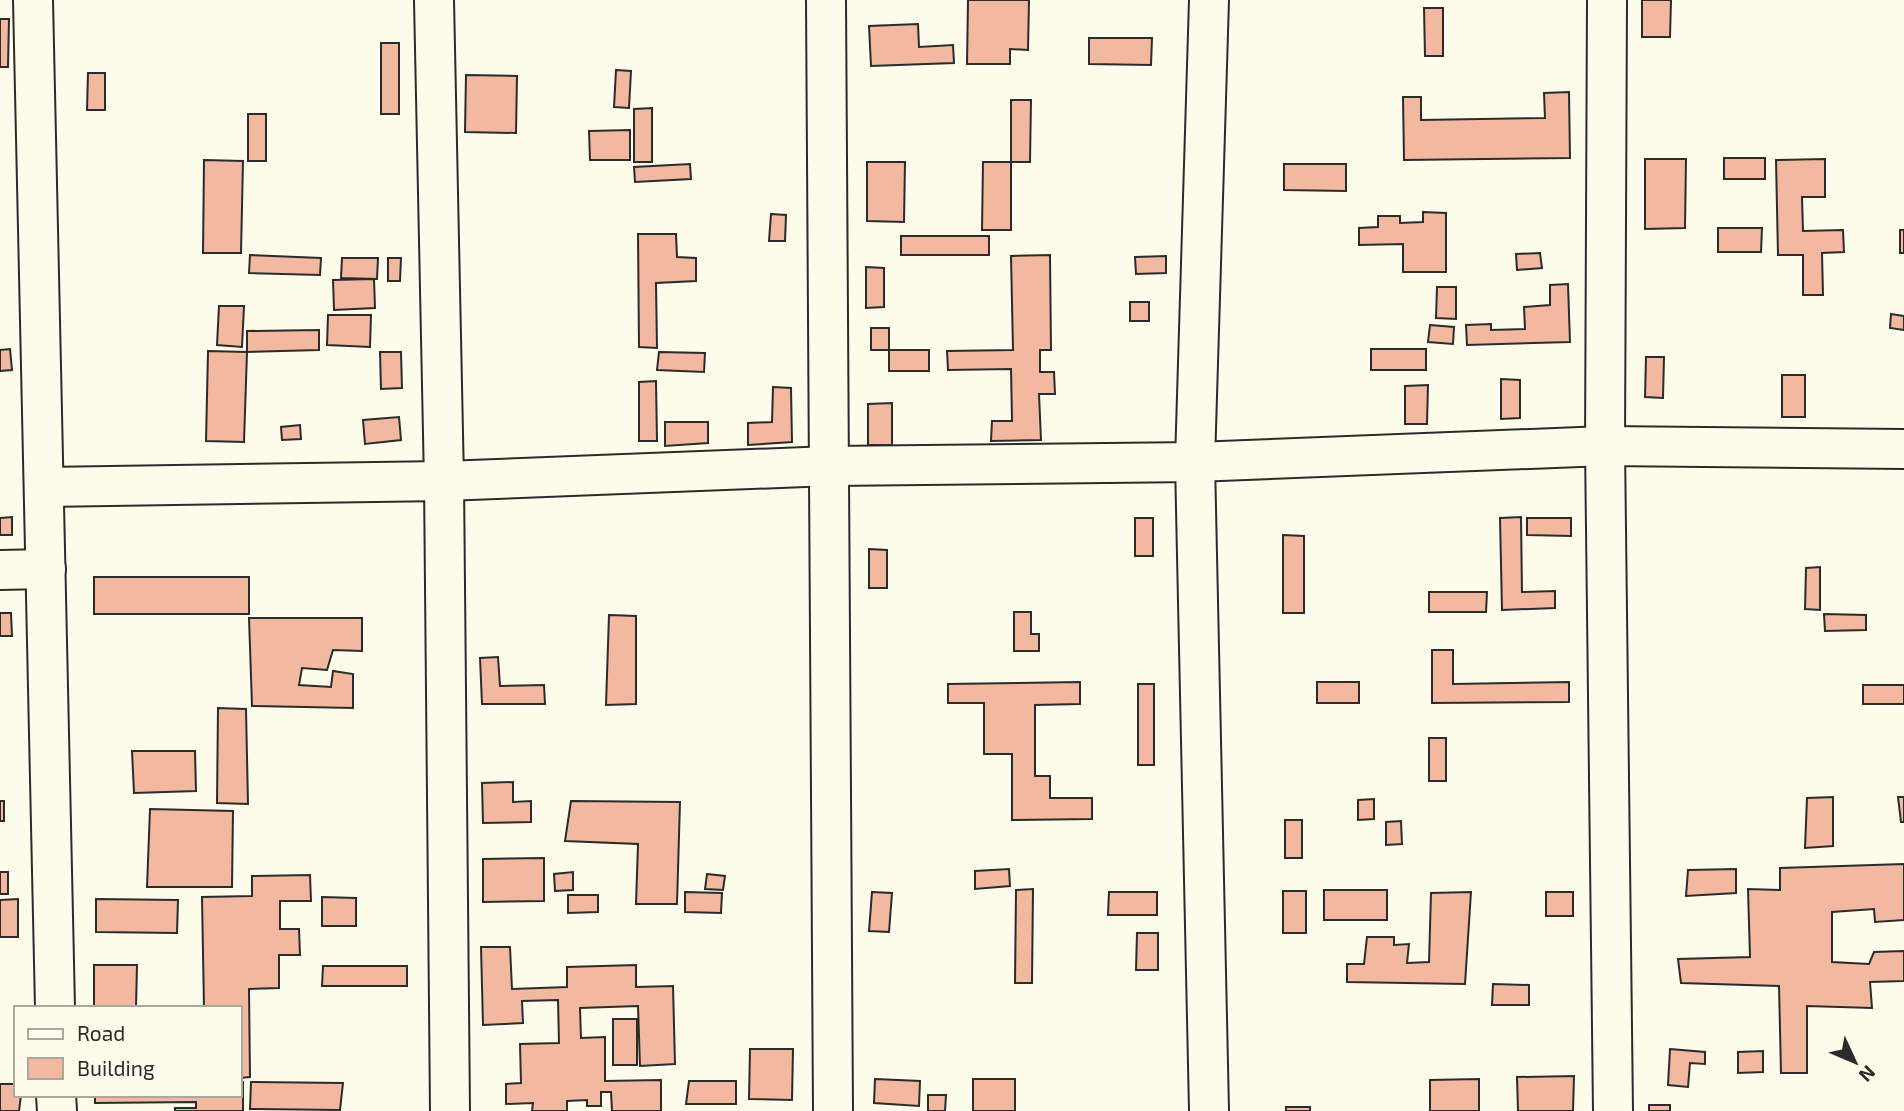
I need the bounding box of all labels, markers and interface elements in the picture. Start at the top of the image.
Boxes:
legend [14,1006,242,1097]
text: Road [77,1020,125,1045]
north arrow [1820,1027,1890,1097]
text: Building [77,1055,155,1080]
text: N [1855,1061,1881,1087]

